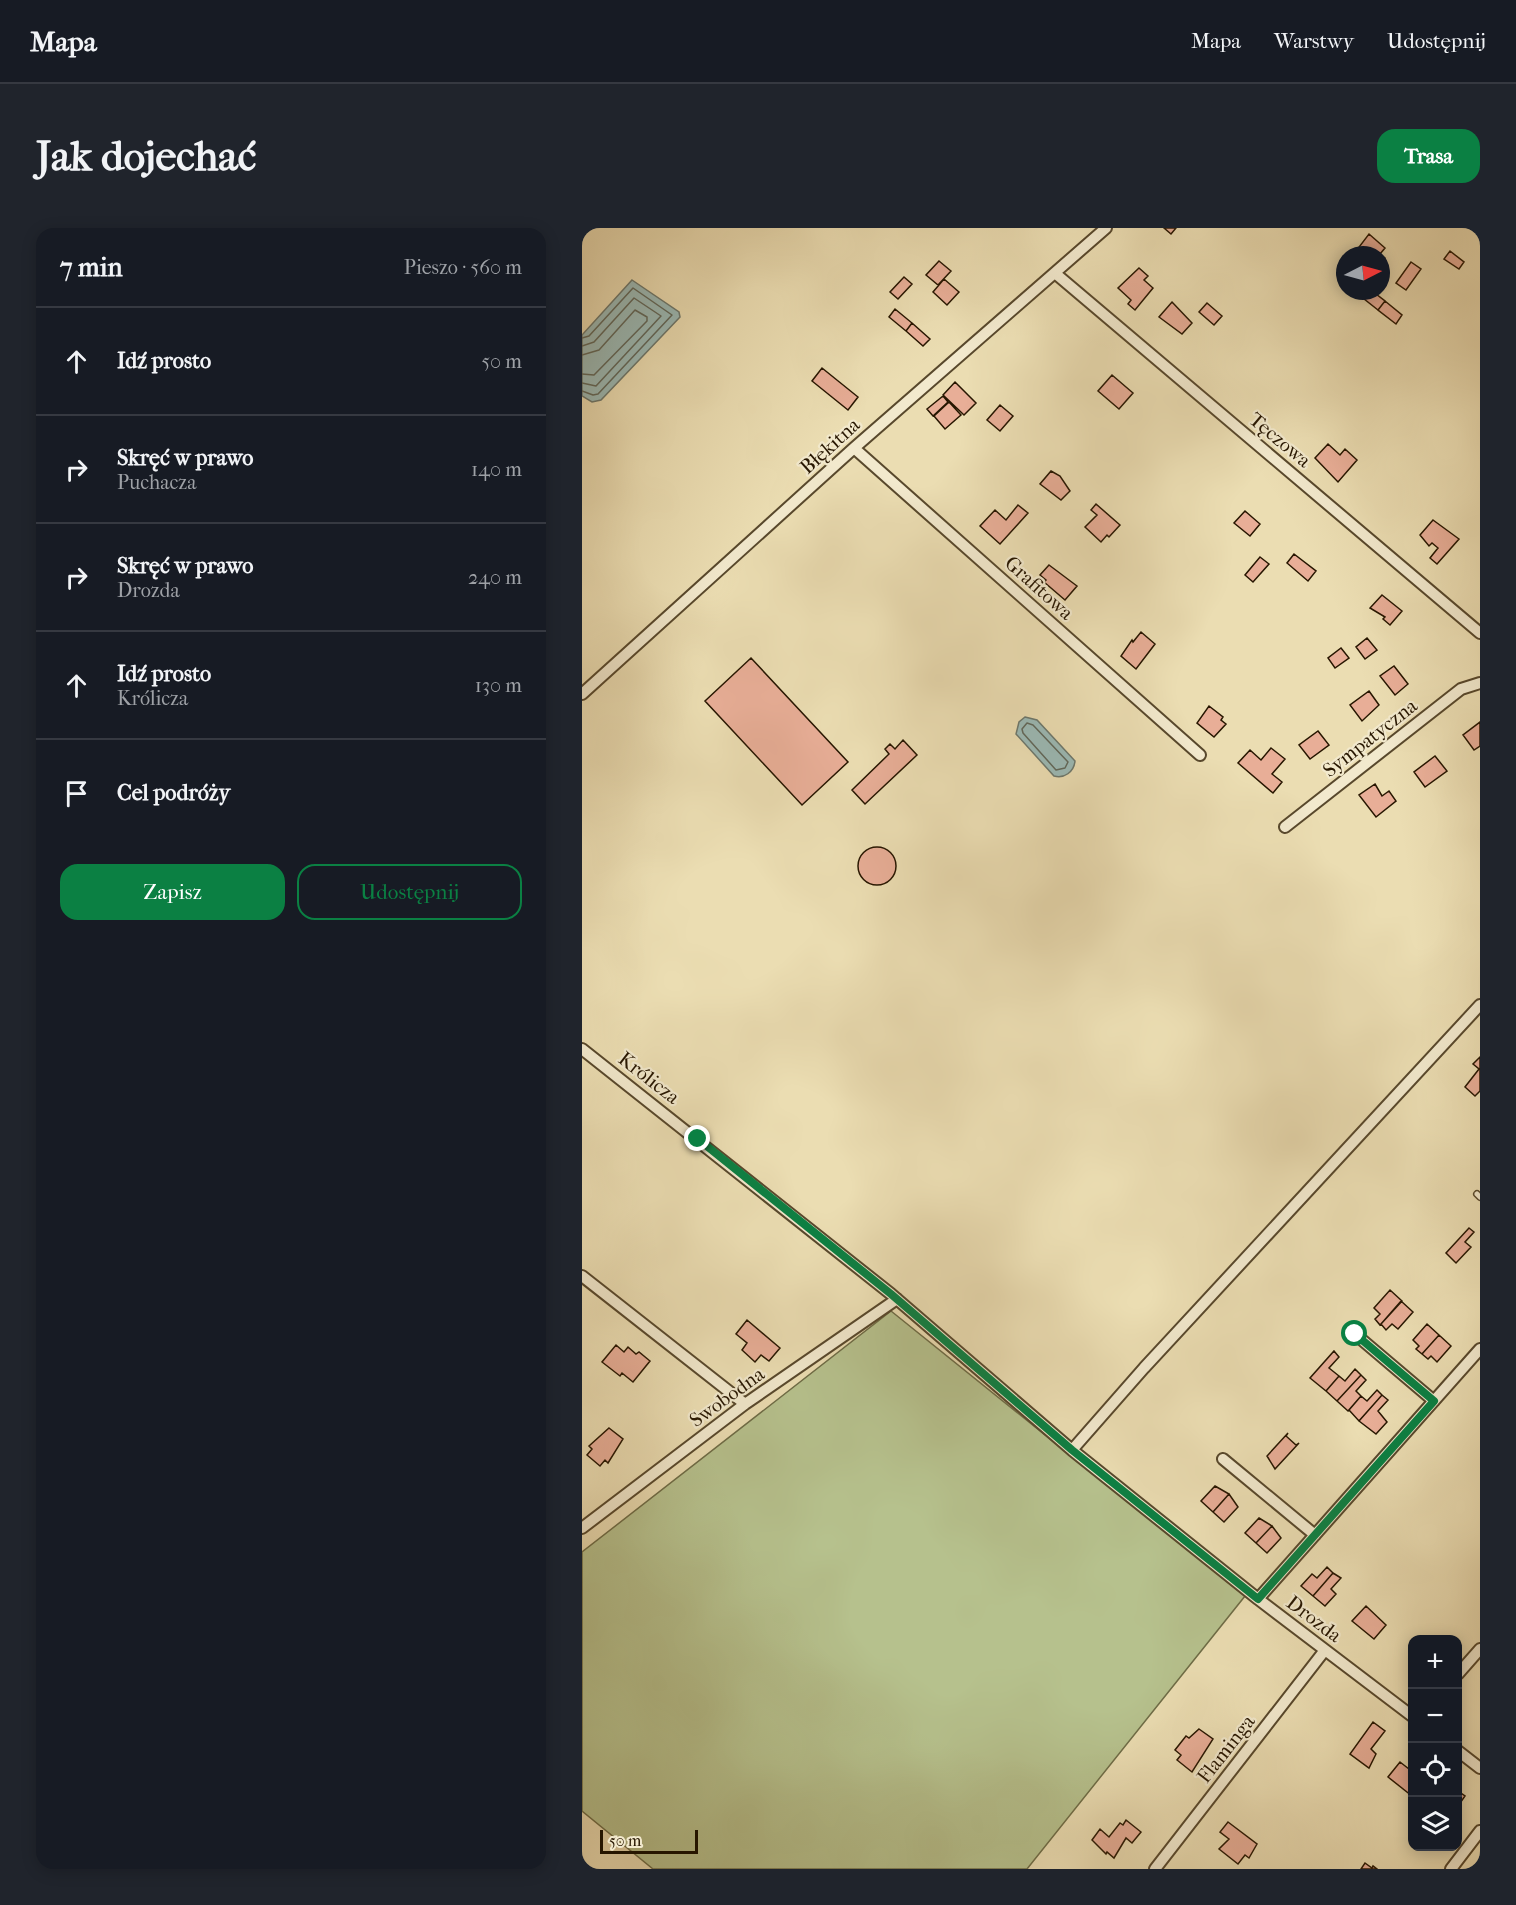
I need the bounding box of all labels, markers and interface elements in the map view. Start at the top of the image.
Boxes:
text: Mapa [30,25,97,58]
text: Mapa [1191,29,1241,53]
text: Warstwy [1274,29,1354,53]
text: Udostępnij [1387,29,1486,53]
button: Trasa [1377,129,1480,183]
text: Jak dojechać [36,132,256,181]
north arrow [1336,246,1390,300]
text: 7 min [60,252,123,283]
text: Pieszo · 560 m [404,256,522,279]
icon: ahead [60,345,93,378]
text: Idź prosto [117,348,211,374]
text: 50 m [481,350,522,373]
street label: Tęczowa [1245,408,1316,473]
street label: Błękitna [795,413,865,479]
text: Skręć w prawo [117,445,253,471]
icon: right [60,453,93,486]
text: 140 m [471,458,522,481]
text: Puchacza [117,471,196,494]
street label: Grafitowa [1000,551,1078,625]
text: Skręć w prawo [117,553,253,579]
icon: right [60,561,93,594]
text: 240 m [468,566,522,589]
text: Drozda [117,579,180,602]
text: Idź prosto [117,661,211,687]
icon: ahead [60,669,93,702]
text: 130 m [475,674,522,697]
text: Królicza [117,687,188,710]
street label: Sympatyczna [1318,694,1422,782]
icon: arrive [60,777,93,810]
text: Cel podróży [117,780,230,806]
button: Zapisz [60,864,285,920]
button: Udostępnij [297,864,522,920]
street label: Królicza [614,1047,685,1109]
route end [684,1125,710,1151]
route start [1341,1320,1367,1346]
street label: Swobodna [685,1362,770,1432]
street label: Drozda [1282,1591,1347,1648]
map controls [1408,1635,1462,1851]
button: + [1408,1635,1462,1689]
button: − [1408,1689,1462,1743]
street label: Flaminga [1192,1710,1260,1788]
button: locate [1408,1743,1462,1797]
button: layers [1408,1797,1462,1851]
scale bar [600,1827,698,1854]
text: 50 m [609,1831,641,1850]

